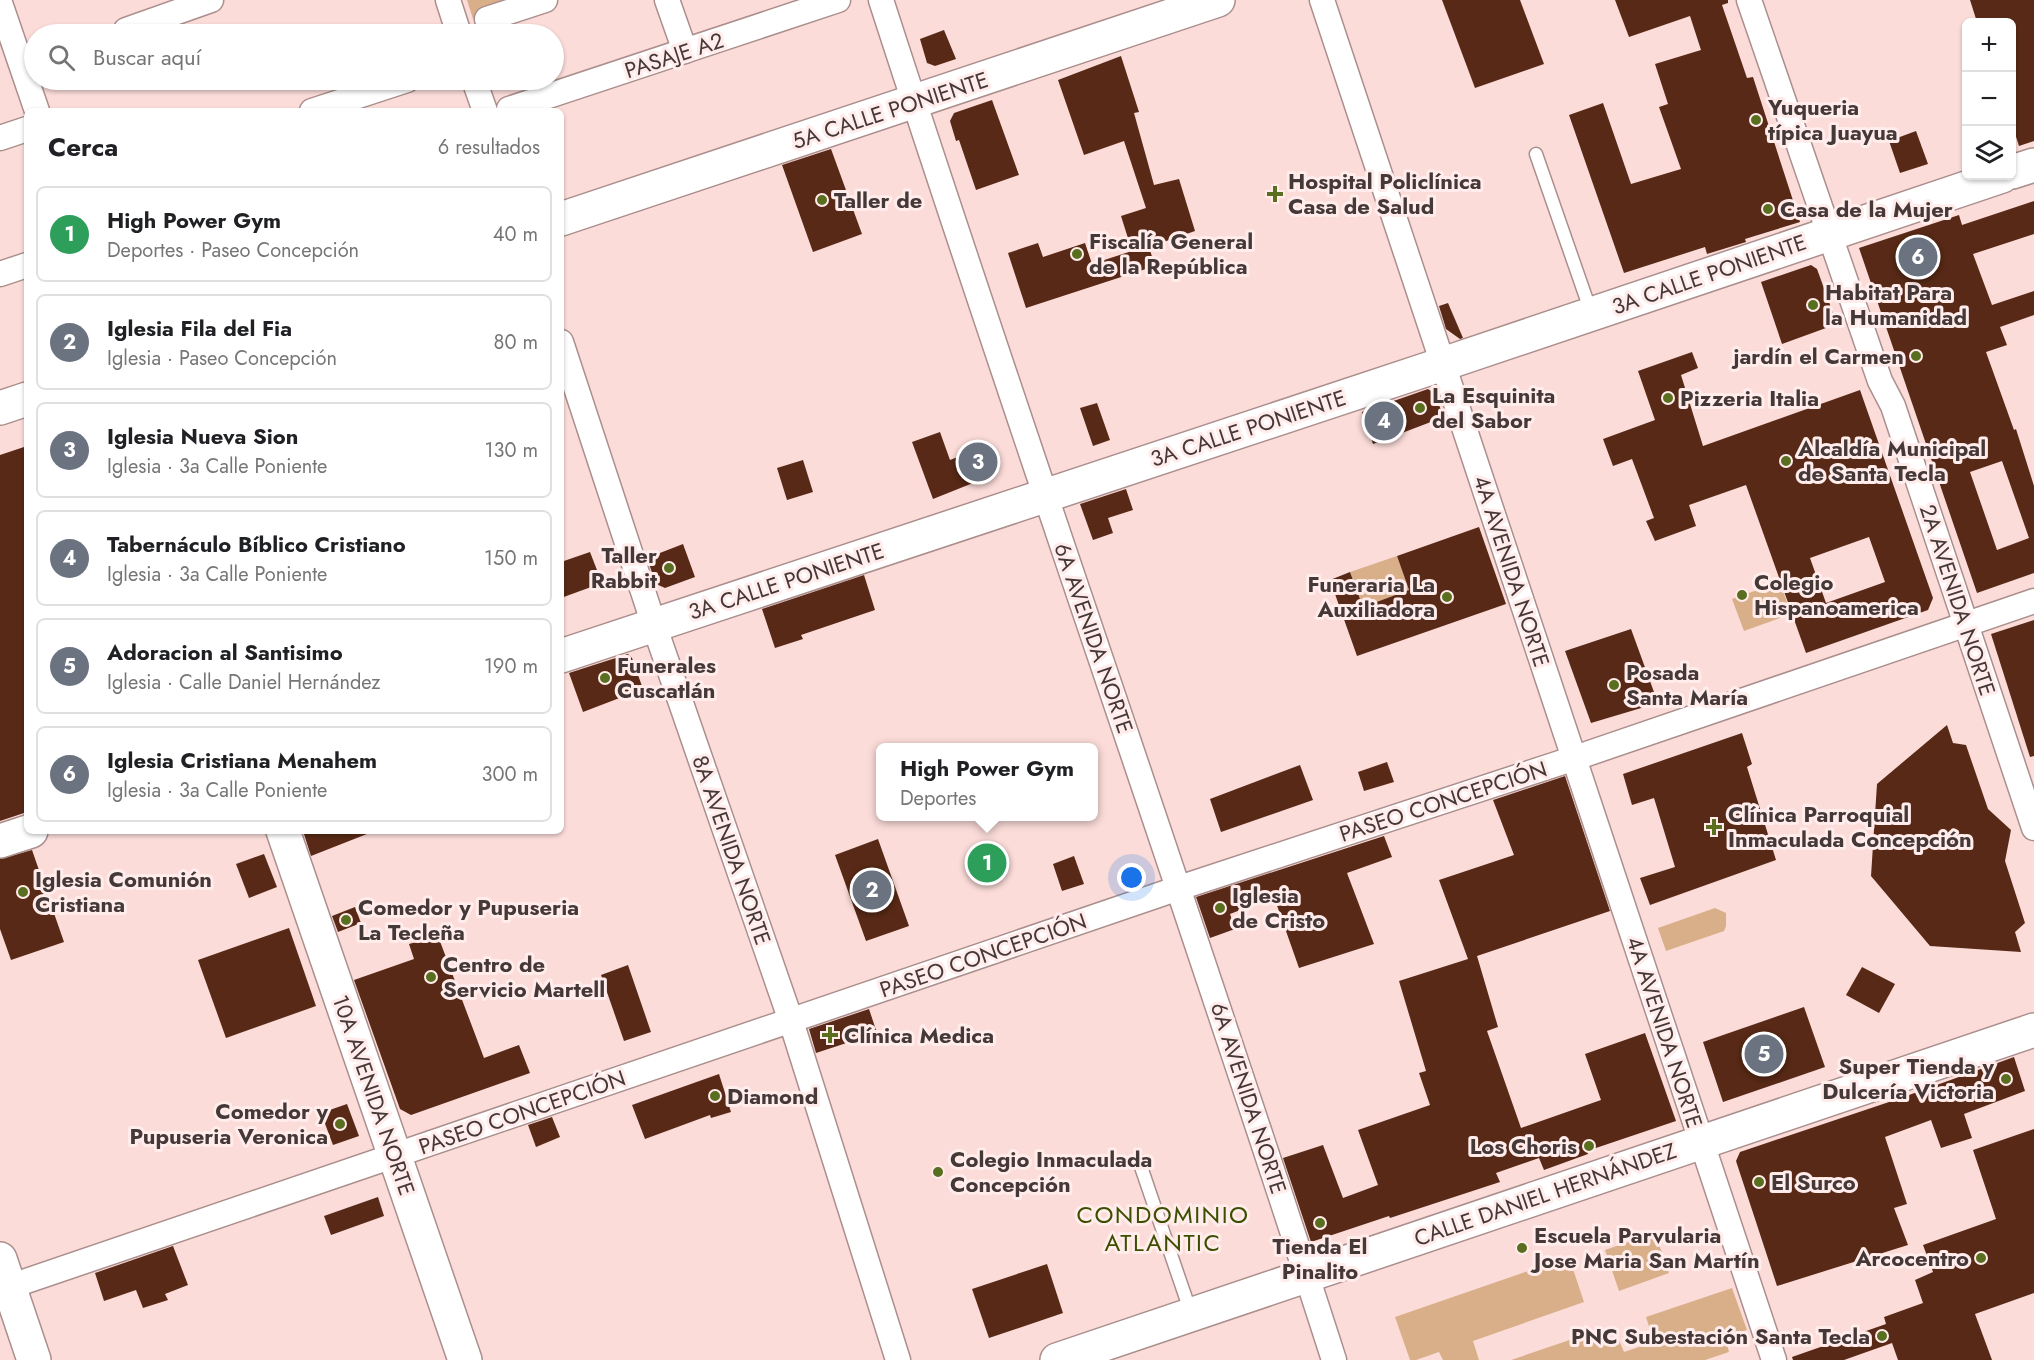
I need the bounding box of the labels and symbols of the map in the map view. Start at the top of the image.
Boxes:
street label: PASAJE A2 [620,24,728,86]
street label: 5A CALLE PONIENTE [788,63,992,157]
place label: Yuqueria típica Juayua [1767,91,1898,148]
marker: Yuqueria típica Juayua [1749,113,1763,127]
place label: Hospital Policlínica Casa de Salud [1288,165,1482,222]
place label: Taller de [834,184,922,216]
marker: Hospital Policlínica Casa de Salud [1266,185,1284,203]
marker: Taller de [815,193,829,207]
place label: Casa de la Mujer [1780,193,1953,225]
marker: Casa de la Mujer [1761,202,1775,216]
place label: Fiscalía General de la República [1089,225,1253,282]
street label: 3A CALLE PONIENTE [1607,226,1811,322]
pin: 6 [1898,234,1938,280]
marker: Fiscalía General de la República [1070,247,1084,261]
place label: Habitat Para la Humanidad [1825,276,1967,333]
marker: Habitat Para la Humanidad [1806,298,1820,312]
place label: jardín el Carmen [1730,340,1904,372]
marker: jardín el Carmen [1909,349,1923,363]
place label: La Esquinita del Sabor [1432,379,1555,436]
street label: 3A CALLE PONIENTE [1146,381,1350,475]
place label: Pizzeria Italia [1680,382,1819,414]
marker: Pizzeria Italia [1661,391,1675,405]
pin: 4 [1364,398,1404,444]
marker: La Esquinita del Sabor [1413,401,1427,415]
place label: Alcaldía Municipal de Santa Tecla [1797,432,1986,489]
pin: 3 [958,440,998,484]
marker: Alcaldía Municipal de Santa Tecla [1779,454,1793,468]
street label: 4A AVENIDA NORTE [1466,471,1558,671]
street label: 2A AVENIDA NORTE [1912,500,2004,700]
street label: 3A CALLE PONIENTE [684,534,888,628]
street label: 6A AVENIDA NORTE [1046,538,1142,738]
place label: Taller Rabbit [591,539,657,596]
marker: Taller Rabbit [662,561,676,575]
place label: Colegio Hispanoamerica [1754,566,1919,623]
place label: Funeraria La Auxiliadora [1307,568,1435,625]
marker: Colegio Hispanoamerica [1735,588,1749,602]
marker: Funeraria La Auxiliadora [1440,590,1454,604]
place label: Funerales Cuscatlán [617,649,716,706]
place label: Posada Santa María [1626,656,1748,713]
marker: Funerales Cuscatlán [598,671,612,685]
marker: Posada Santa María [1607,678,1621,692]
street label: 8A AVENIDA NORTE [685,751,779,949]
street label: PASEO CONCEPCIÓN [1335,752,1551,850]
place label: Clínica Parroquial Inmaculada Concepción [1728,798,1972,855]
marker: Clínica Parroquial Inmaculada Concepción [1705,818,1723,836]
pin: 1 [968,840,1006,886]
place label: Iglesia Comunión Cristiana [35,863,212,920]
your location [1117,863,1146,892]
pin: 2 [852,868,892,912]
place label: Iglesia de Cristo [1232,879,1325,936]
marker: Iglesia Comunión Cristiana [16,885,30,899]
place label: Comedor y Pupuseria La Tecleña [358,891,579,948]
marker: Iglesia de Cristo [1213,901,1227,915]
street label: PASEO CONCEPCIÓN [875,905,1091,1005]
marker: Comedor y Pupuseria La Tecleña [339,913,353,927]
street label: 4A AVENIDA NORTE [1619,932,1711,1132]
place label: Centro de Servicio Martell [443,948,605,1005]
marker: Centro de Servicio Martell [424,970,438,984]
street label: 10A AVENIDA NORTE [325,990,423,1200]
street label: 6A AVENIDA NORTE [1203,998,1295,1198]
place label: Clínica Medica [844,1019,994,1051]
marker: Clínica Medica [821,1026,839,1044]
pin: 5 [1744,1032,1784,1076]
place label: Super Tienda y Dulcería Victoria [1822,1050,1995,1107]
street label: PASEO CONCEPCIÓN [414,1062,630,1162]
marker: Super Tienda y Dulcería Victoria [1999,1072,2013,1086]
place label: Diamond [727,1080,818,1112]
marker: Diamond [708,1089,722,1103]
place label: Comedor y Pupuseria Veronica [129,1095,329,1152]
marker: Comedor y Pupuseria Veronica [333,1117,347,1131]
place label: Los Choris [1470,1130,1577,1162]
street label: CALLE DANIEL HERNÁNDEZ [1410,1134,1680,1254]
marker: Los Choris [1582,1139,1596,1153]
place label: Colegio Inmaculada Concepción [950,1143,1152,1200]
marker: Colegio Inmaculada Concepción [931,1165,945,1179]
place label: El Surco [1771,1166,1856,1198]
marker: El Surco [1752,1175,1766,1189]
district label: CONDOMINIO ATLANTIC [1076,1197,1250,1260]
marker: Tienda El Pinalito [1313,1216,1327,1230]
place label: Escuela Parvularia Jose Maria San Martín [1530,1219,1760,1276]
place label: Tienda El Pinalito [1273,1230,1367,1287]
marker: Escuela Parvularia Jose Maria San Martín [1515,1241,1529,1255]
place label: Arcocentro [1854,1242,1969,1274]
marker: Arcocentro [1974,1251,1988,1265]
place label: PNC Subestación Santa Tecla [1571,1320,1870,1352]
marker: PNC Subestación Santa Tecla [1875,1329,1889,1343]

